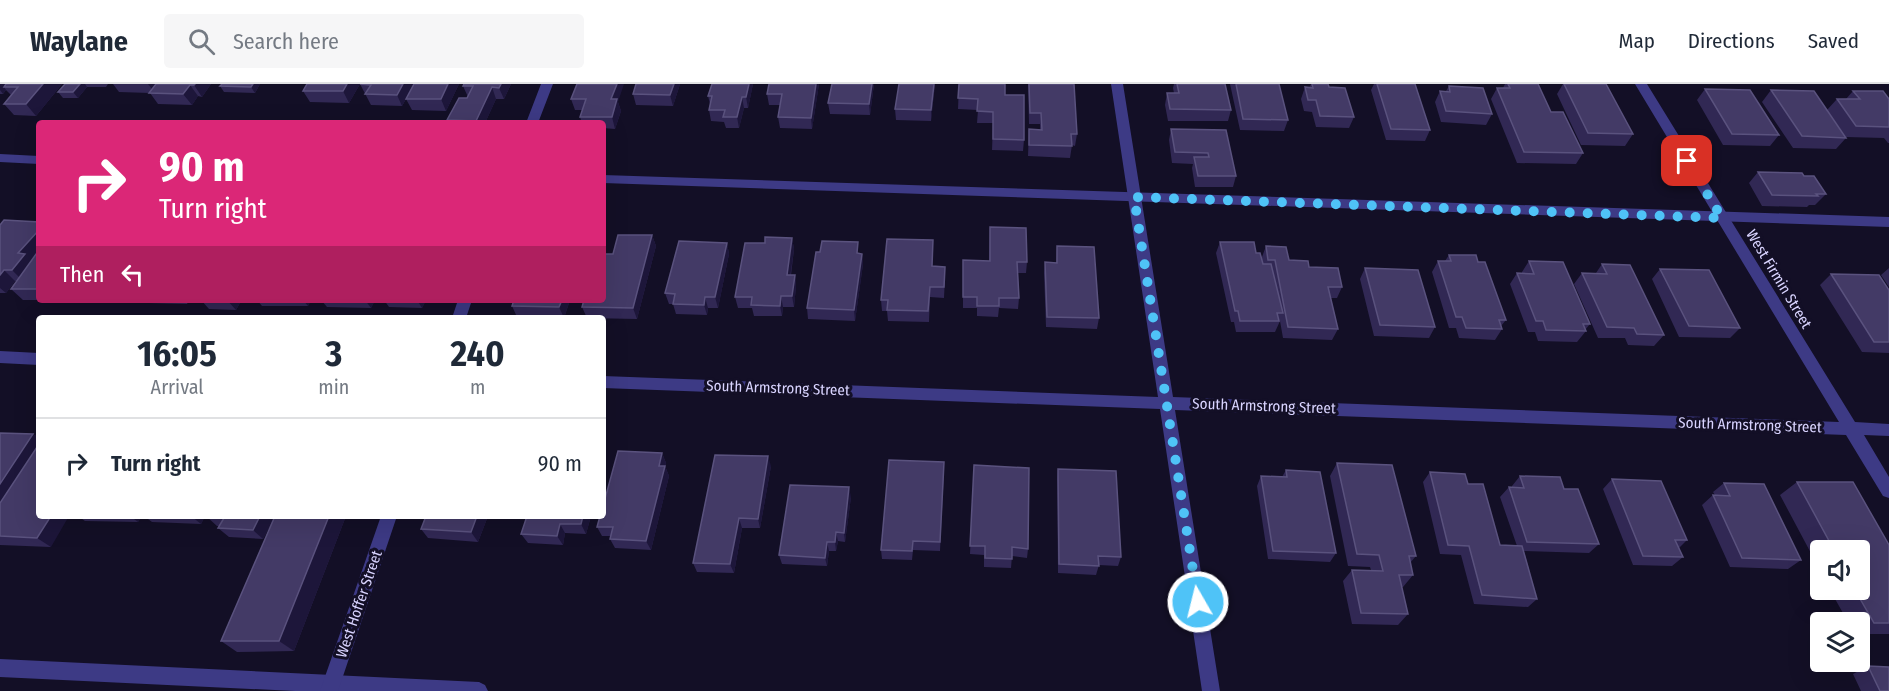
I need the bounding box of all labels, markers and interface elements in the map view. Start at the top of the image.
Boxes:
search box [164,14,584,68]
text: Waylane [30,25,128,58]
icon: search [185,25,218,58]
text: Search here [233,28,339,55]
text: Map [1618,28,1655,54]
text: Directions [1688,28,1775,54]
text: Saved [1808,28,1859,54]
pin [1661,135,1712,186]
text: 90 m [159,142,244,192]
icon: right [60,144,138,222]
icon: arrive [1670,144,1703,177]
text: Turn right [159,193,267,225]
street label: West Firmin Street [1742,226,1816,332]
icon: left [116,258,149,291]
text: Then [60,261,104,288]
text: 16:05 [137,332,217,376]
text: 3 [325,332,342,376]
text: 240 [451,332,505,376]
text: Arrival [151,375,204,399]
text: min [318,375,349,399]
text: m [470,375,485,399]
street label: South Armstrong Street [706,377,850,400]
street label: South Armstrong Street [1192,395,1336,418]
street label: South Armstrong Street [1678,414,1822,437]
icon: right [60,447,93,480]
text: Turn right [111,450,200,477]
text: 90 m [538,450,582,477]
map controls [1810,540,1870,672]
button: sound [1810,540,1870,600]
street label: West Hoffer Street [332,548,386,660]
position arrow [1166,570,1230,634]
button: layers [1810,612,1870,672]

